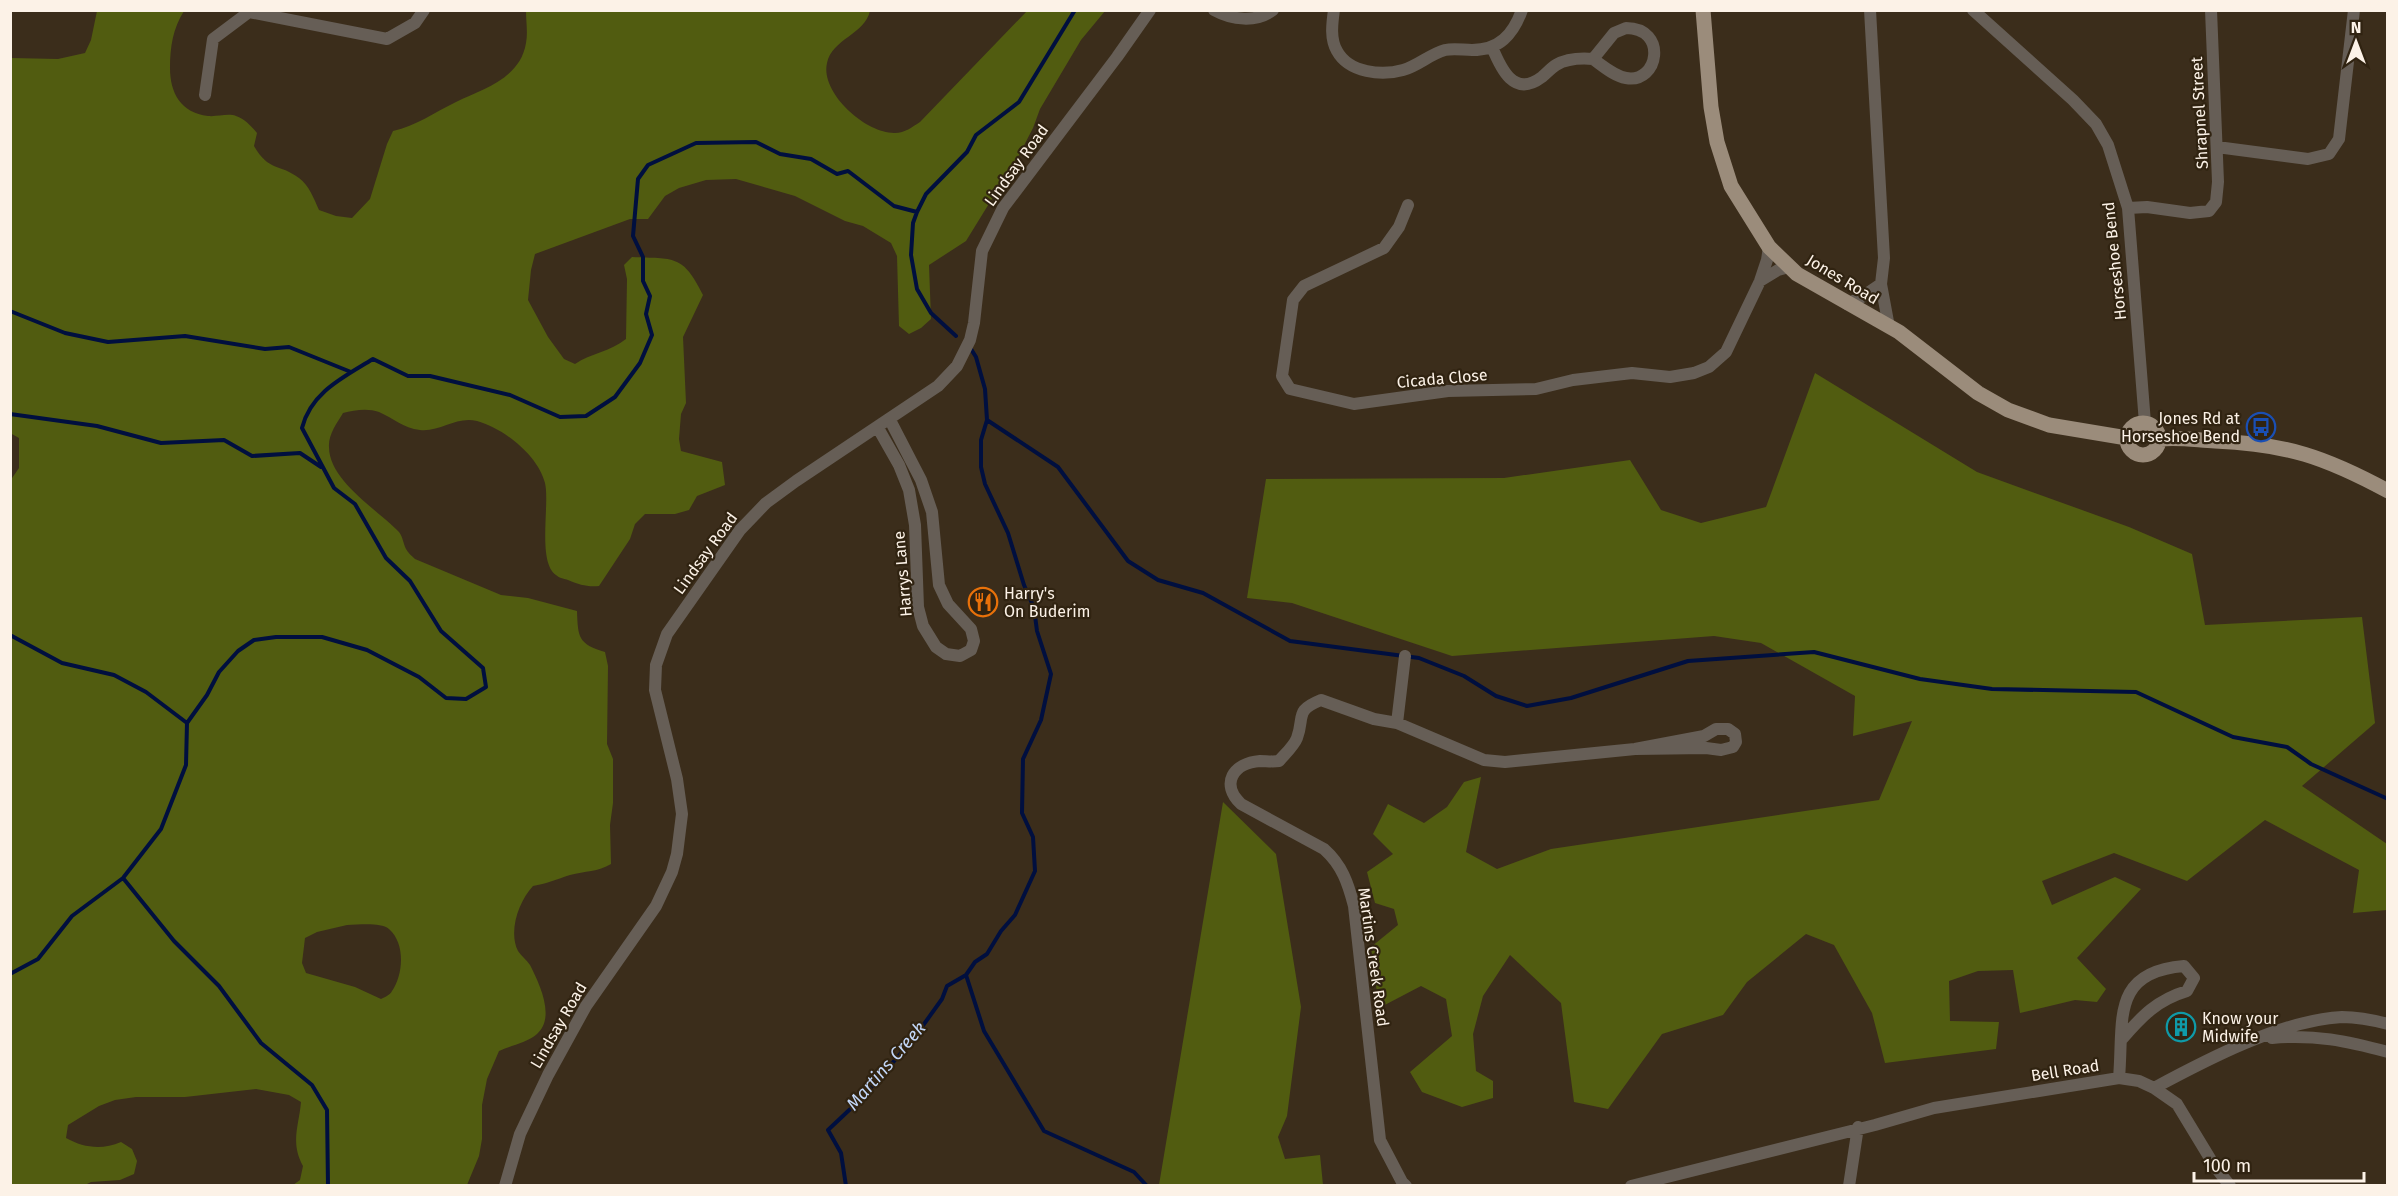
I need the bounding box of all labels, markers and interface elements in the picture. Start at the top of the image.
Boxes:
north arrow [2326,12,2386,72]
text: N [2351,18,2361,37]
street label: Shrapnel Street [2187,56,2212,170]
street label: Lindsay Road [980,121,1052,210]
street label: Horseshoe Bend [2099,201,2130,321]
street label: Jones Road [1803,250,1882,308]
street label: Cicada Close [1396,365,1488,392]
place label: Jones Rd at Horseshoe Bend [2121,409,2240,446]
bus stop icon: Jones Rd at Horseshoe Bend [2245,411,2277,443]
street label: Lindsay Road [669,509,741,598]
street label: Harrys Lane [889,530,916,618]
place label: Harry's On Buderim [1004,584,1090,621]
restaurant icon: Harry's On Buderim [967,586,999,618]
street label: Martins Creek Road [1354,886,1393,1028]
street label: Lindsay Road [526,979,591,1072]
place label: Know your Midwife [2202,1009,2279,1046]
building icon: Know your Midwife [2165,1011,2197,1043]
water label: Martins Creek [842,1017,931,1115]
street label: Bell Road [2030,1056,2101,1085]
scale bar [2194,1145,2364,1183]
text: 100 m [2203,1155,2251,1177]

